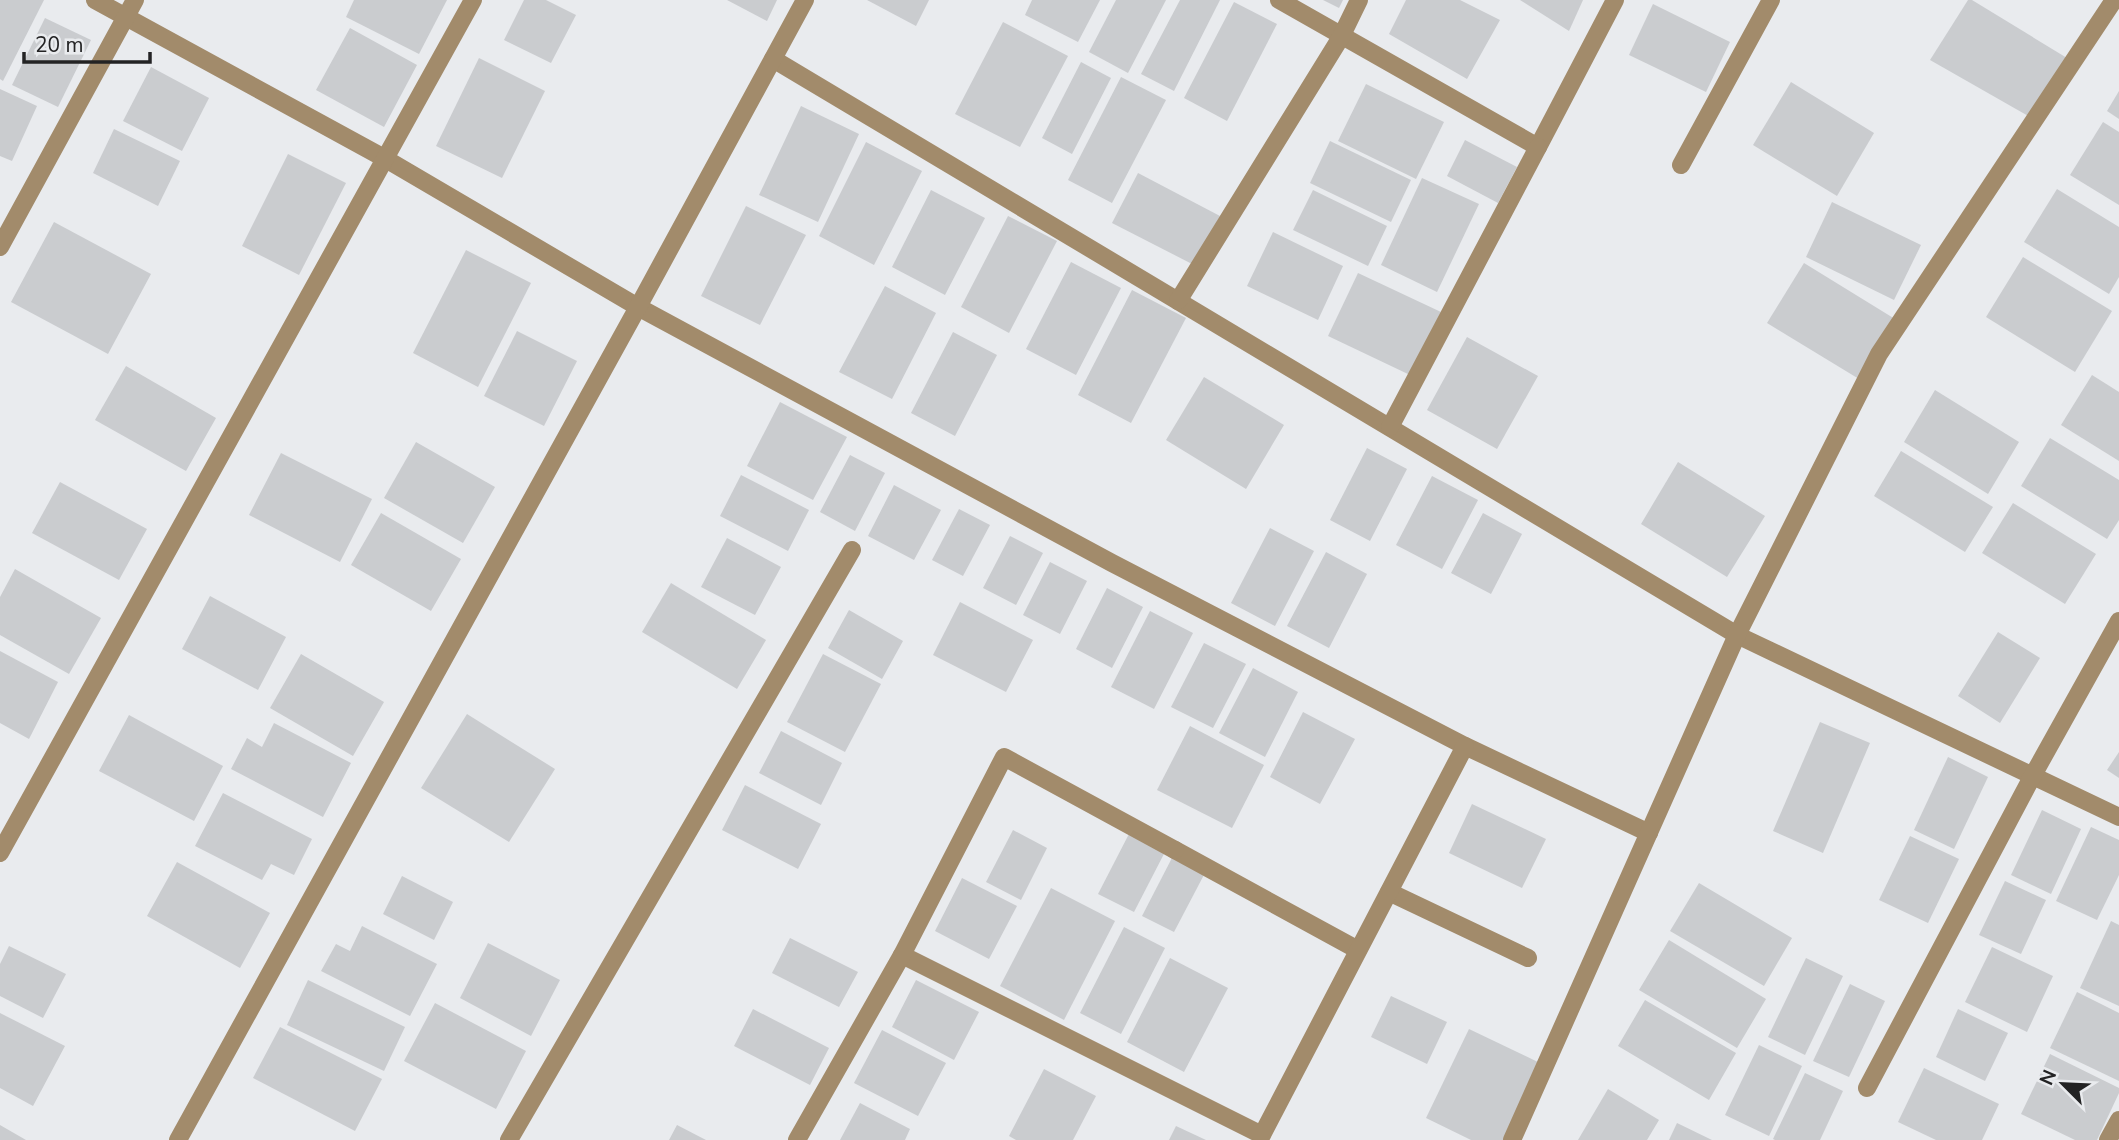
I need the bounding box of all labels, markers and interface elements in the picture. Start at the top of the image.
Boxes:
scale bar [24,21,150,65]
text: 20 m [35,31,84,59]
north arrow [2028,1049,2098,1119]
text: N [2034,1066,2063,1089]

